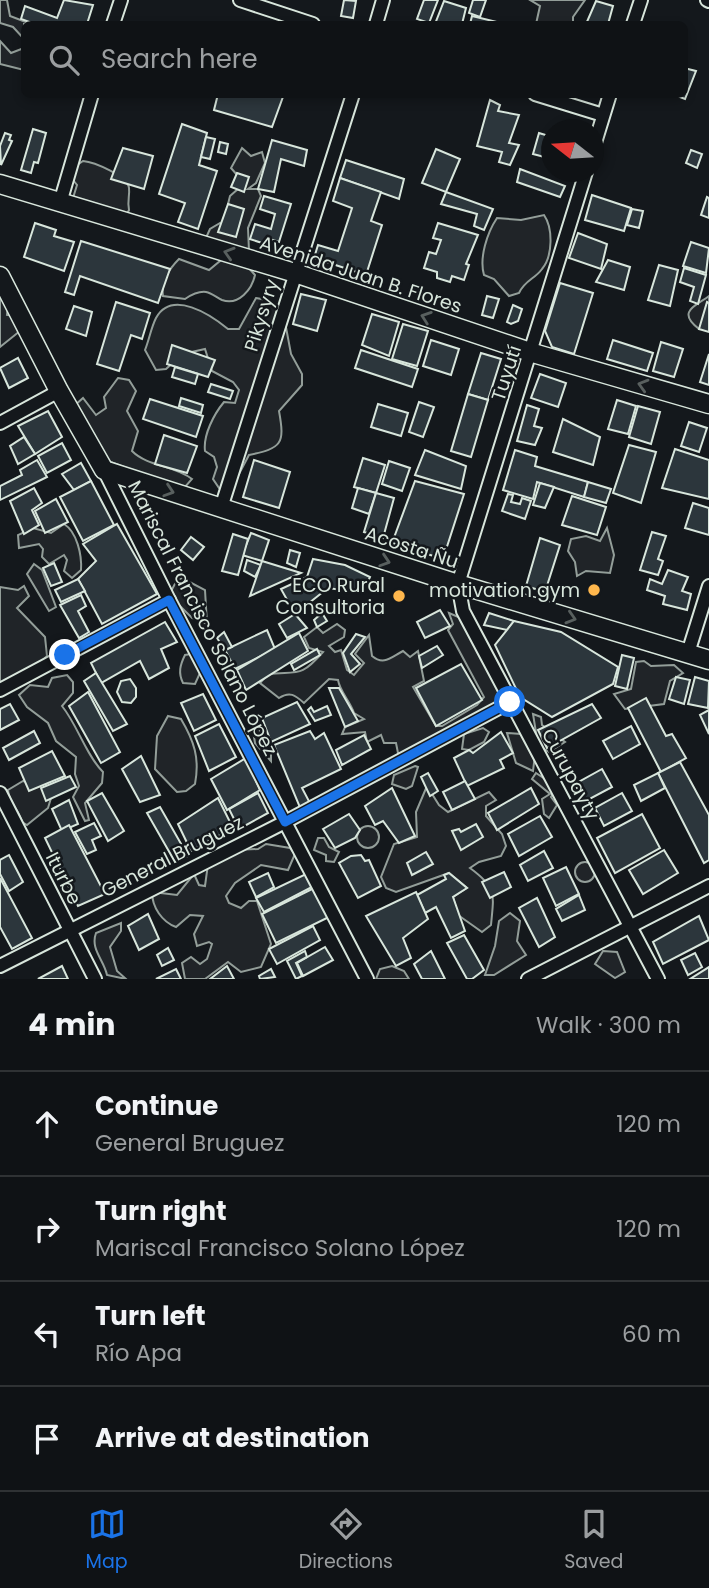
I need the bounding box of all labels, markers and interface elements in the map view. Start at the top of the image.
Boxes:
search box [21,21,688,98]
icon: search [45,41,83,79]
text: Search here [101,41,258,77]
north arrow [541,119,604,182]
street label: Avenida Juan B. Flores [256,229,465,320]
one-way arrow [224,247,236,262]
street label: Pikysyry [238,275,285,355]
one-way arrow [421,311,433,325]
street label: Tuyutí [485,342,528,404]
one-way arrow [638,378,650,393]
street label: Mariscal Francisco Solano López [121,476,284,760]
one-way arrow [162,483,175,497]
street label: Acosta Ñu [362,520,462,575]
one-way arrow [379,552,391,567]
place label: ECO Rural Consultoria [276,572,385,621]
place label: motivation gym [429,577,580,604]
marker: motivation gym [586,582,602,598]
marker: ECO Rural Consultoria [391,588,407,604]
one-way arrow [564,609,576,624]
route end [49,639,80,670]
route start [494,686,525,717]
street label: Curupayty [535,724,606,825]
street label: General Bruguez [96,809,248,904]
street label: Iturbe [39,847,88,909]
text: 4 min [28,1003,116,1046]
text: Walk · 300 m [536,1009,681,1041]
text: Continue [95,1088,218,1124]
icon: ahead [28,1105,66,1143]
text: 120 m [616,1108,681,1140]
text: General Bruguez [95,1127,284,1159]
text: Turn right [95,1193,227,1229]
icon: right [28,1210,66,1248]
text: 120 m [616,1213,681,1245]
text: Mariscal Francisco Solano López [95,1232,465,1264]
text: Turn left [95,1298,206,1334]
icon: left [28,1315,66,1353]
text: 60 m [622,1318,681,1350]
text: Río Apa [95,1337,182,1369]
icon: arrive [28,1420,66,1458]
text: Arrive at destination [95,1420,370,1456]
tab: Map [86,1505,128,1576]
tab: Directions [299,1505,393,1576]
tab: Saved [564,1505,623,1576]

